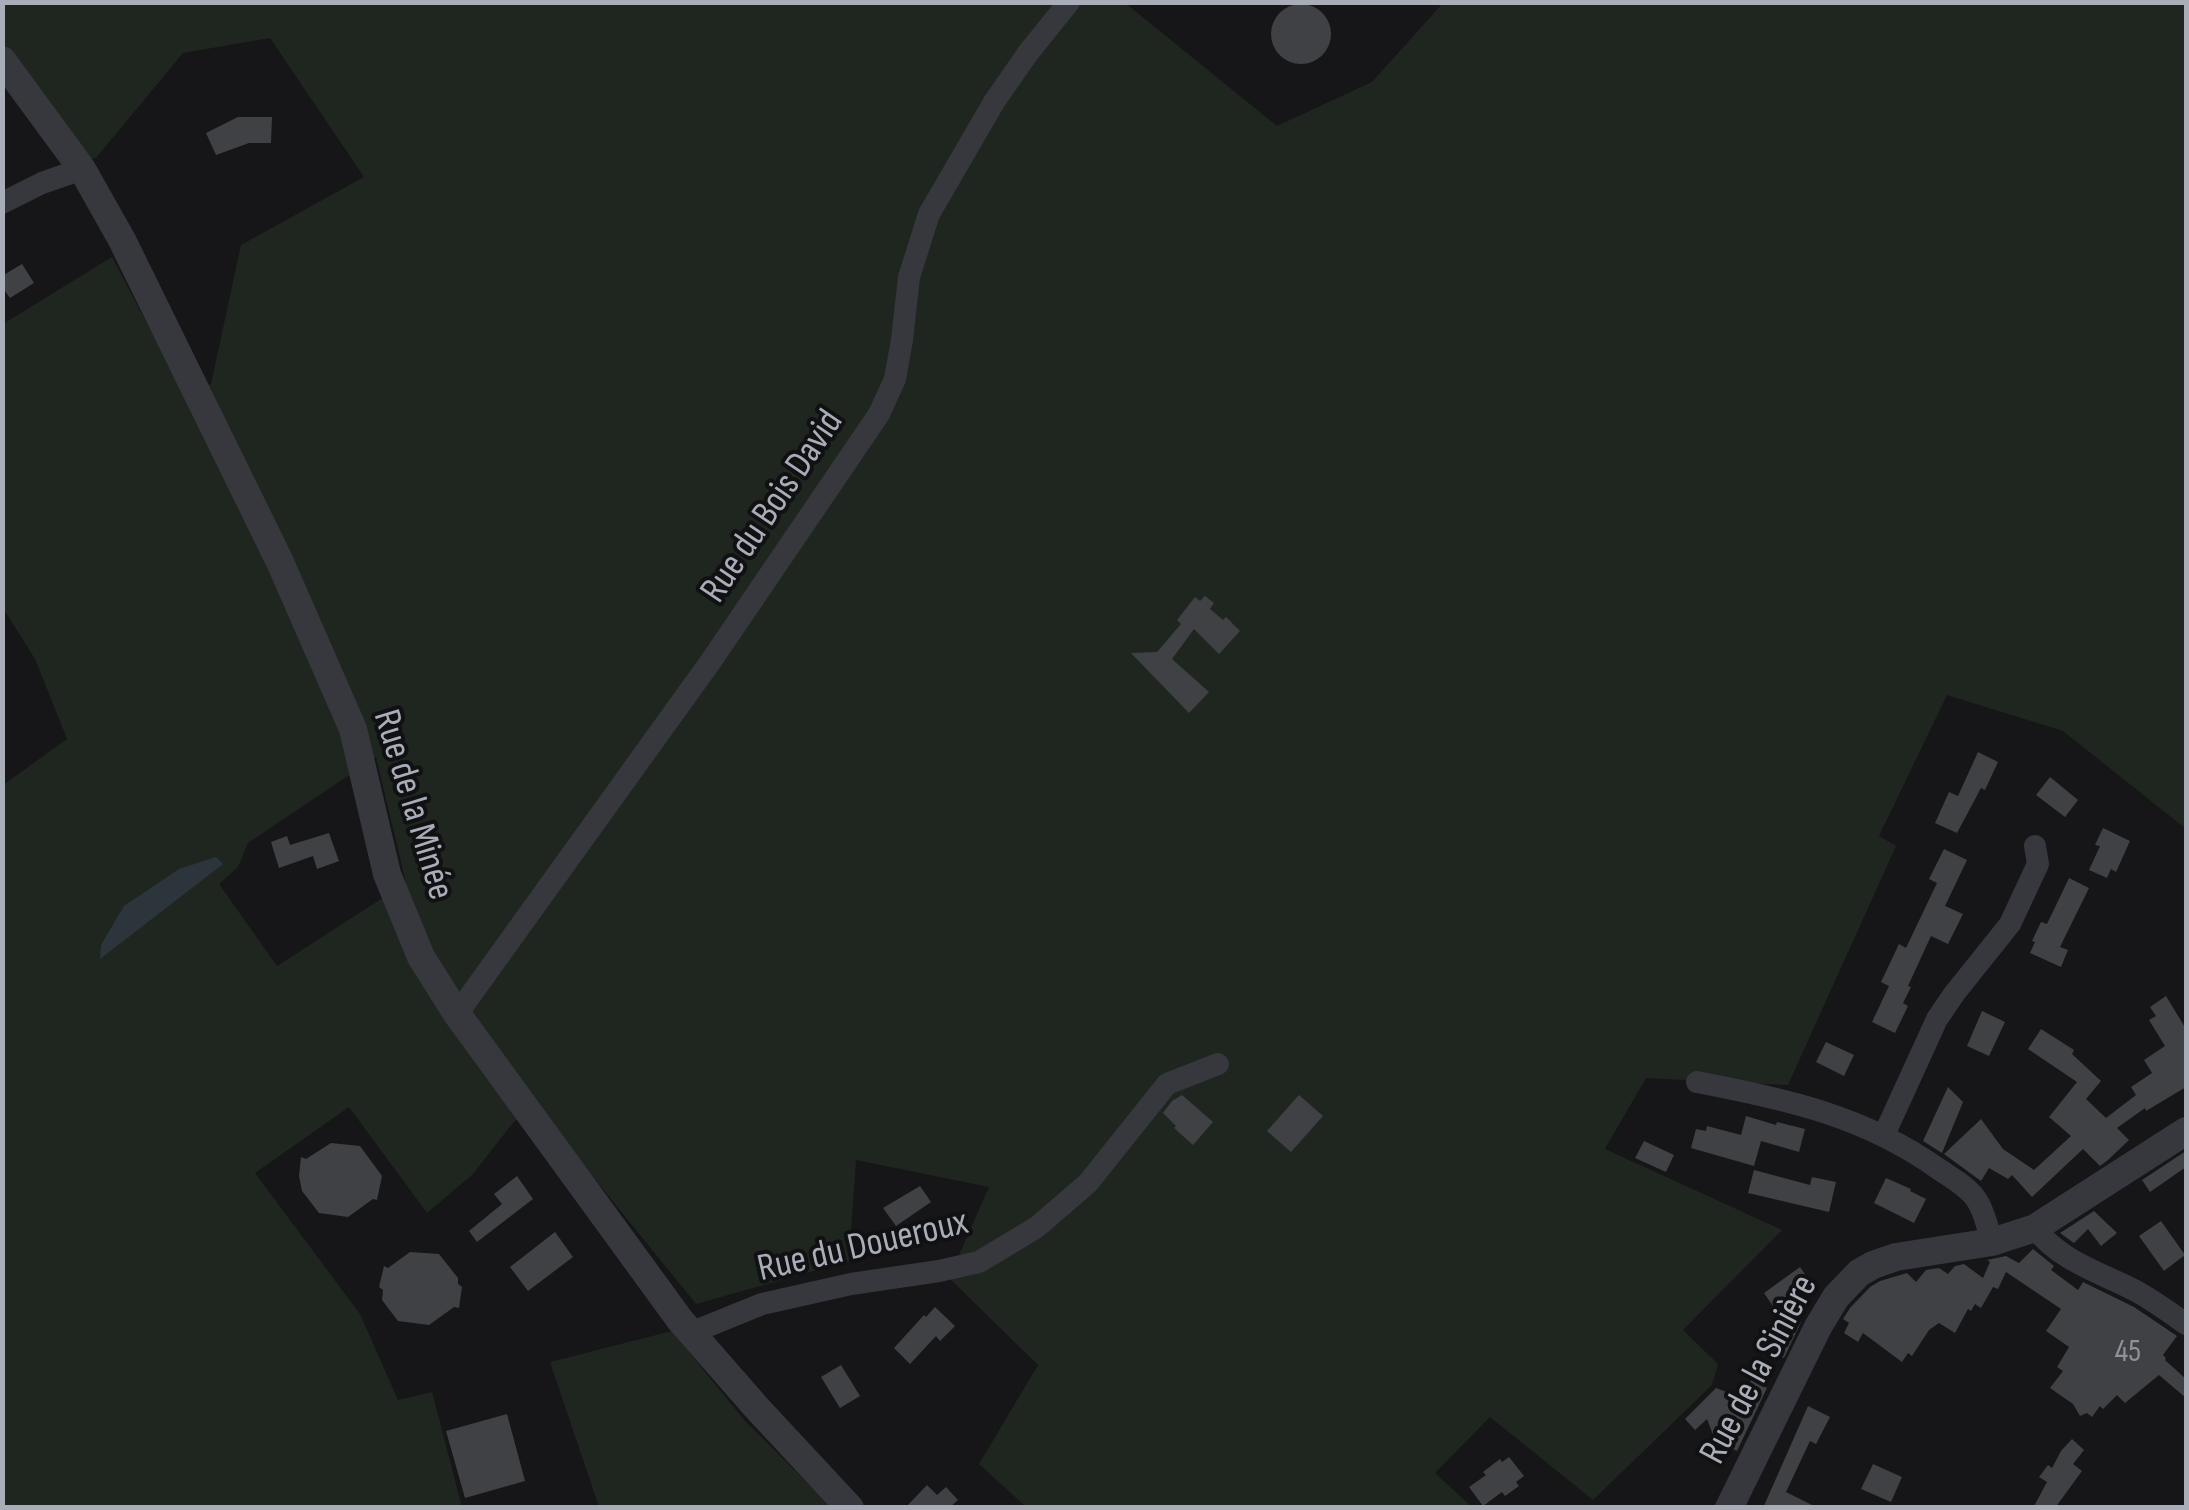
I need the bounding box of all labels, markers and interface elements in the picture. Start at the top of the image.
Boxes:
street label: Rue du Bois David [692,402,854,612]
street label: Rue de la Minée [362,705,462,905]
street label: Rue du Doueroux [753,1201,973,1293]
street label: Rue de la Sinière [1691,1268,1829,1472]
house number: 45 [2115,1334,2141,1372]

